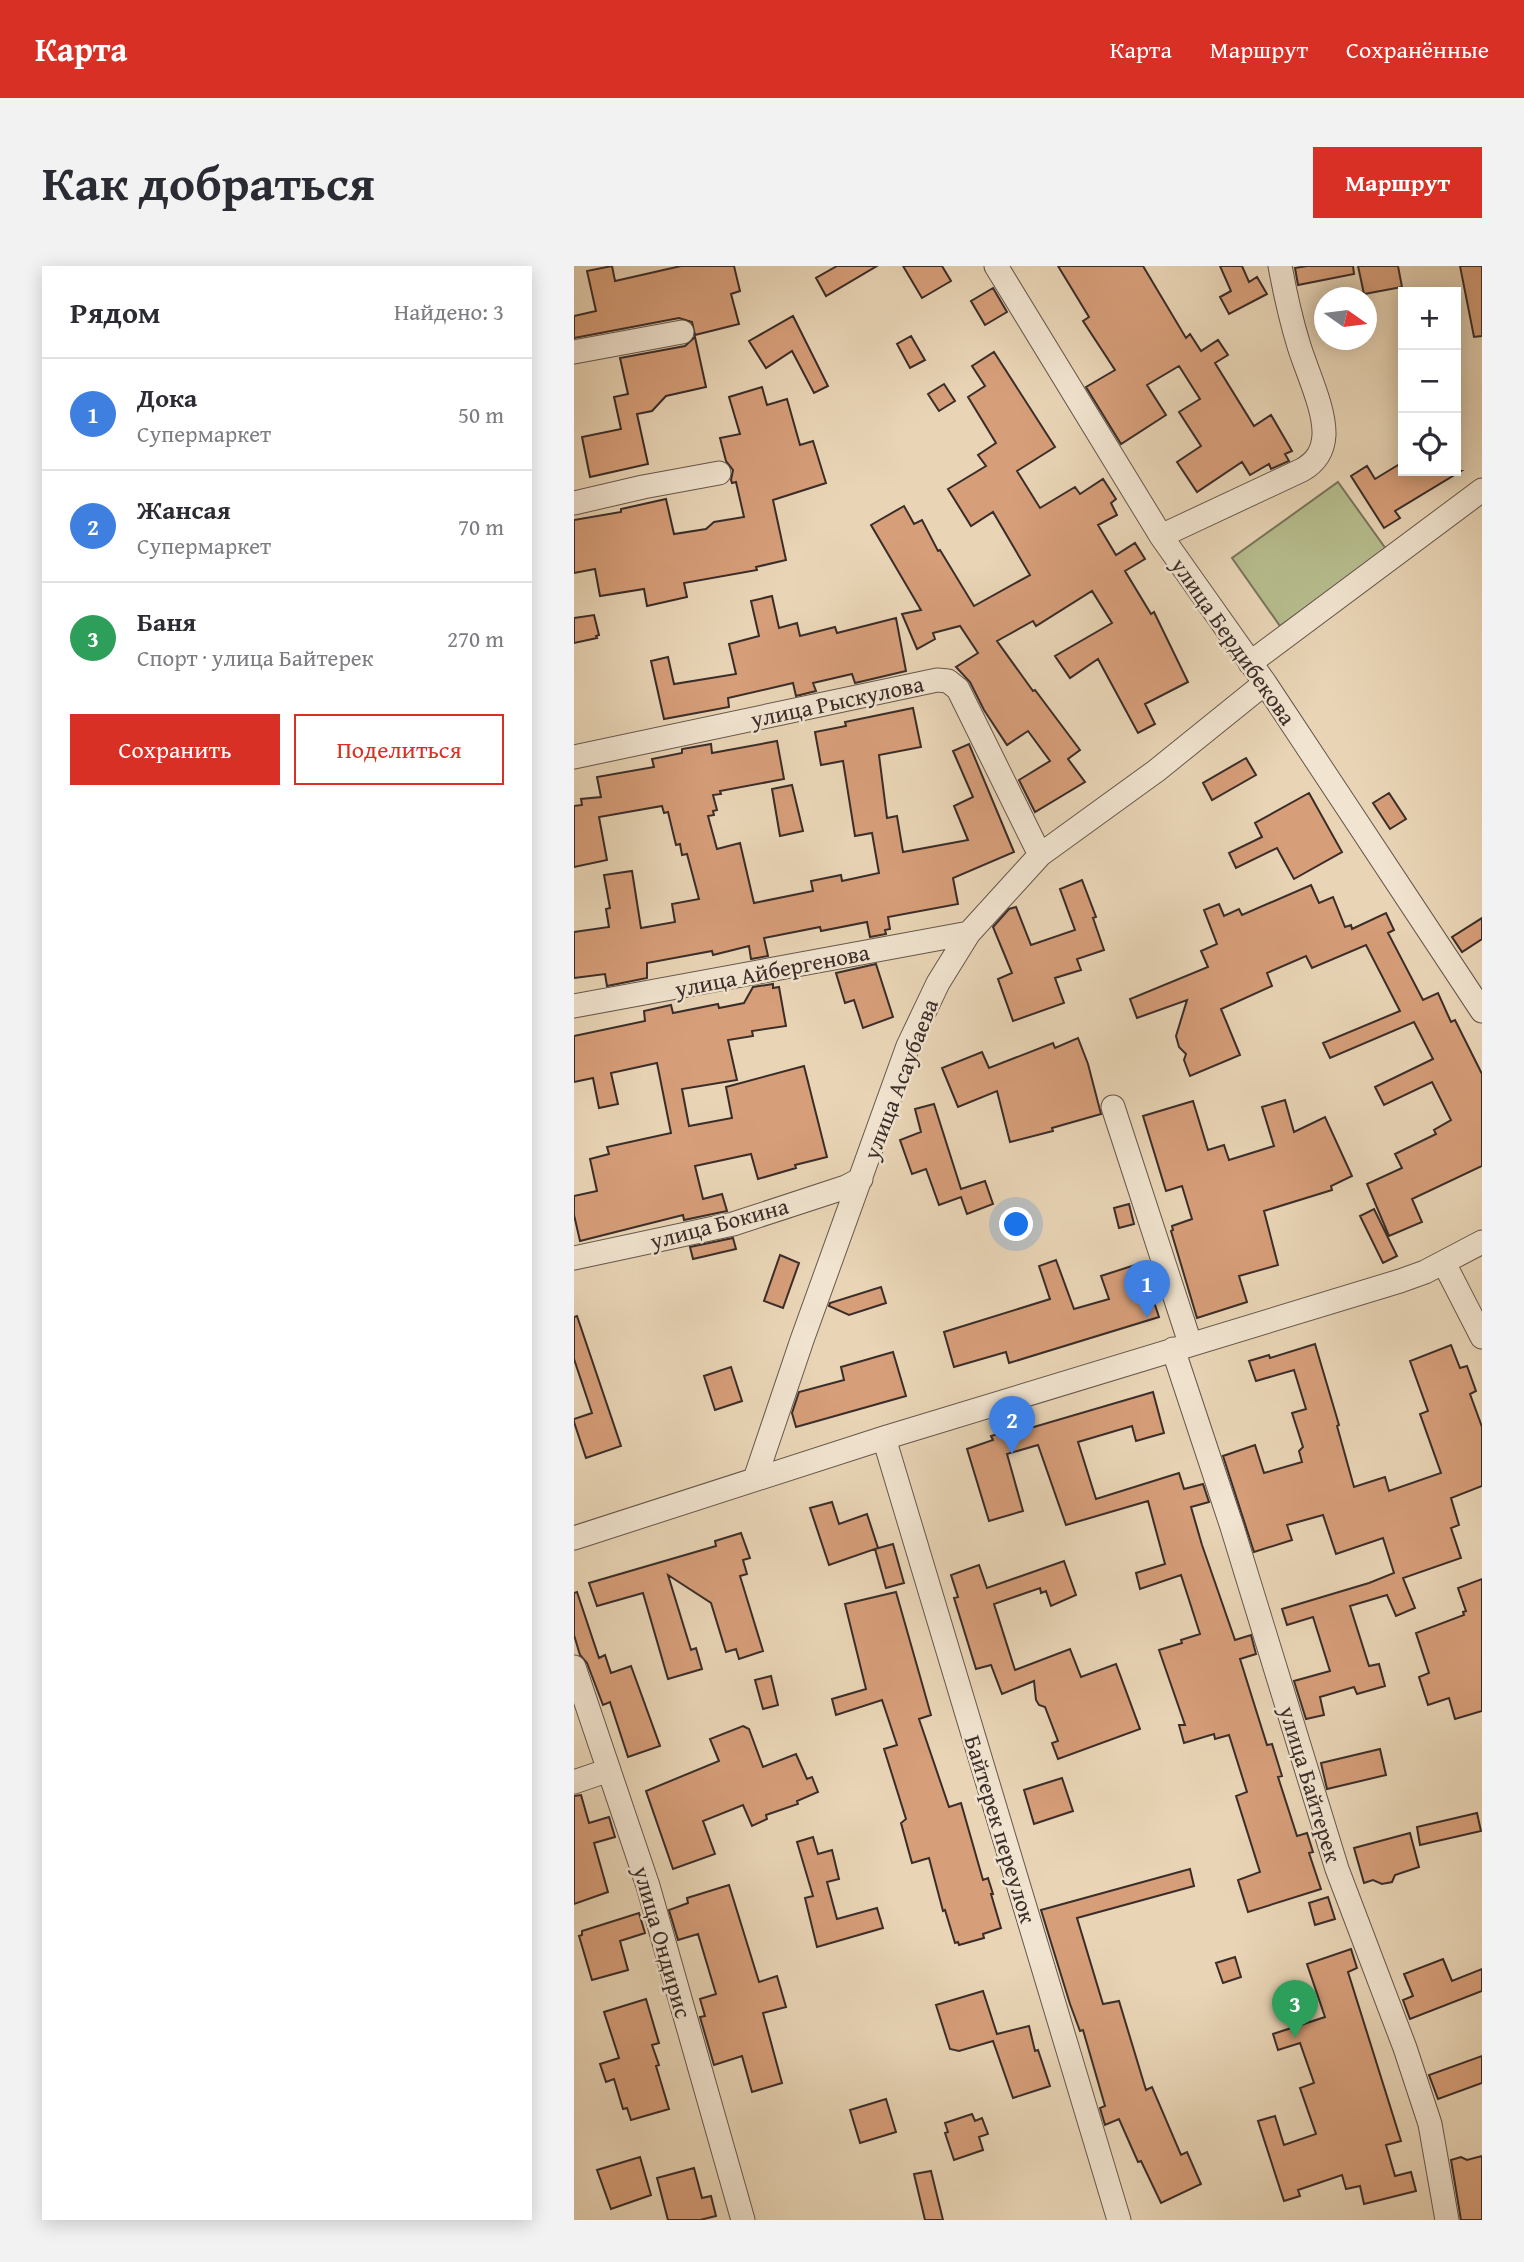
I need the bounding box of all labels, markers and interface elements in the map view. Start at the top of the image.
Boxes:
text: Карта [35,25,127,73]
text: Карта [1110,32,1172,67]
text: Маршрут [1210,32,1308,67]
text: Сохранённые [1346,32,1489,67]
text: Как добраться [42,146,375,218]
button: Маршрут [1313,147,1482,218]
north arrow [1314,287,1377,350]
map controls [1398,287,1461,476]
button: + [1398,287,1461,350]
text: Рядом [70,290,161,334]
text: Найдено: 3 [394,295,504,328]
button: − [1398,350,1461,413]
text: Дока [137,378,197,417]
text: 1 [87,398,99,431]
text: 50 m [458,398,504,431]
button: locate [1398,413,1461,476]
text: Супермаркет [137,417,271,450]
text: Жансая [137,490,231,529]
text: 2 [87,510,99,543]
text: 70 m [458,510,504,543]
text: Супермаркет [137,529,271,562]
street label: улица Бердибекова [1163,550,1304,732]
text: Баня [137,602,196,641]
text: 3 [87,622,99,655]
text: 270 m [447,622,504,655]
text: Спорт · улица Байтерек [137,641,374,674]
street label: улица Рыскулова [746,667,927,736]
button: Сохранить [70,714,280,785]
button: Поделиться [294,714,504,785]
street label: улица Айбергенова [671,935,872,1005]
street label: улица Асаубаева [854,994,946,1165]
street label: улица Бокина [645,1189,792,1258]
your location [999,1207,1033,1241]
pin: 1 [1124,1260,1170,1318]
pin: 2 [989,1396,1035,1454]
street label: улица Байтерек [1271,1701,1350,1866]
street label: Байтерек переулок [957,1731,1045,1927]
street label: улица Ондирис [625,1861,700,2022]
pin: 3 [1272,1980,1318,2038]

